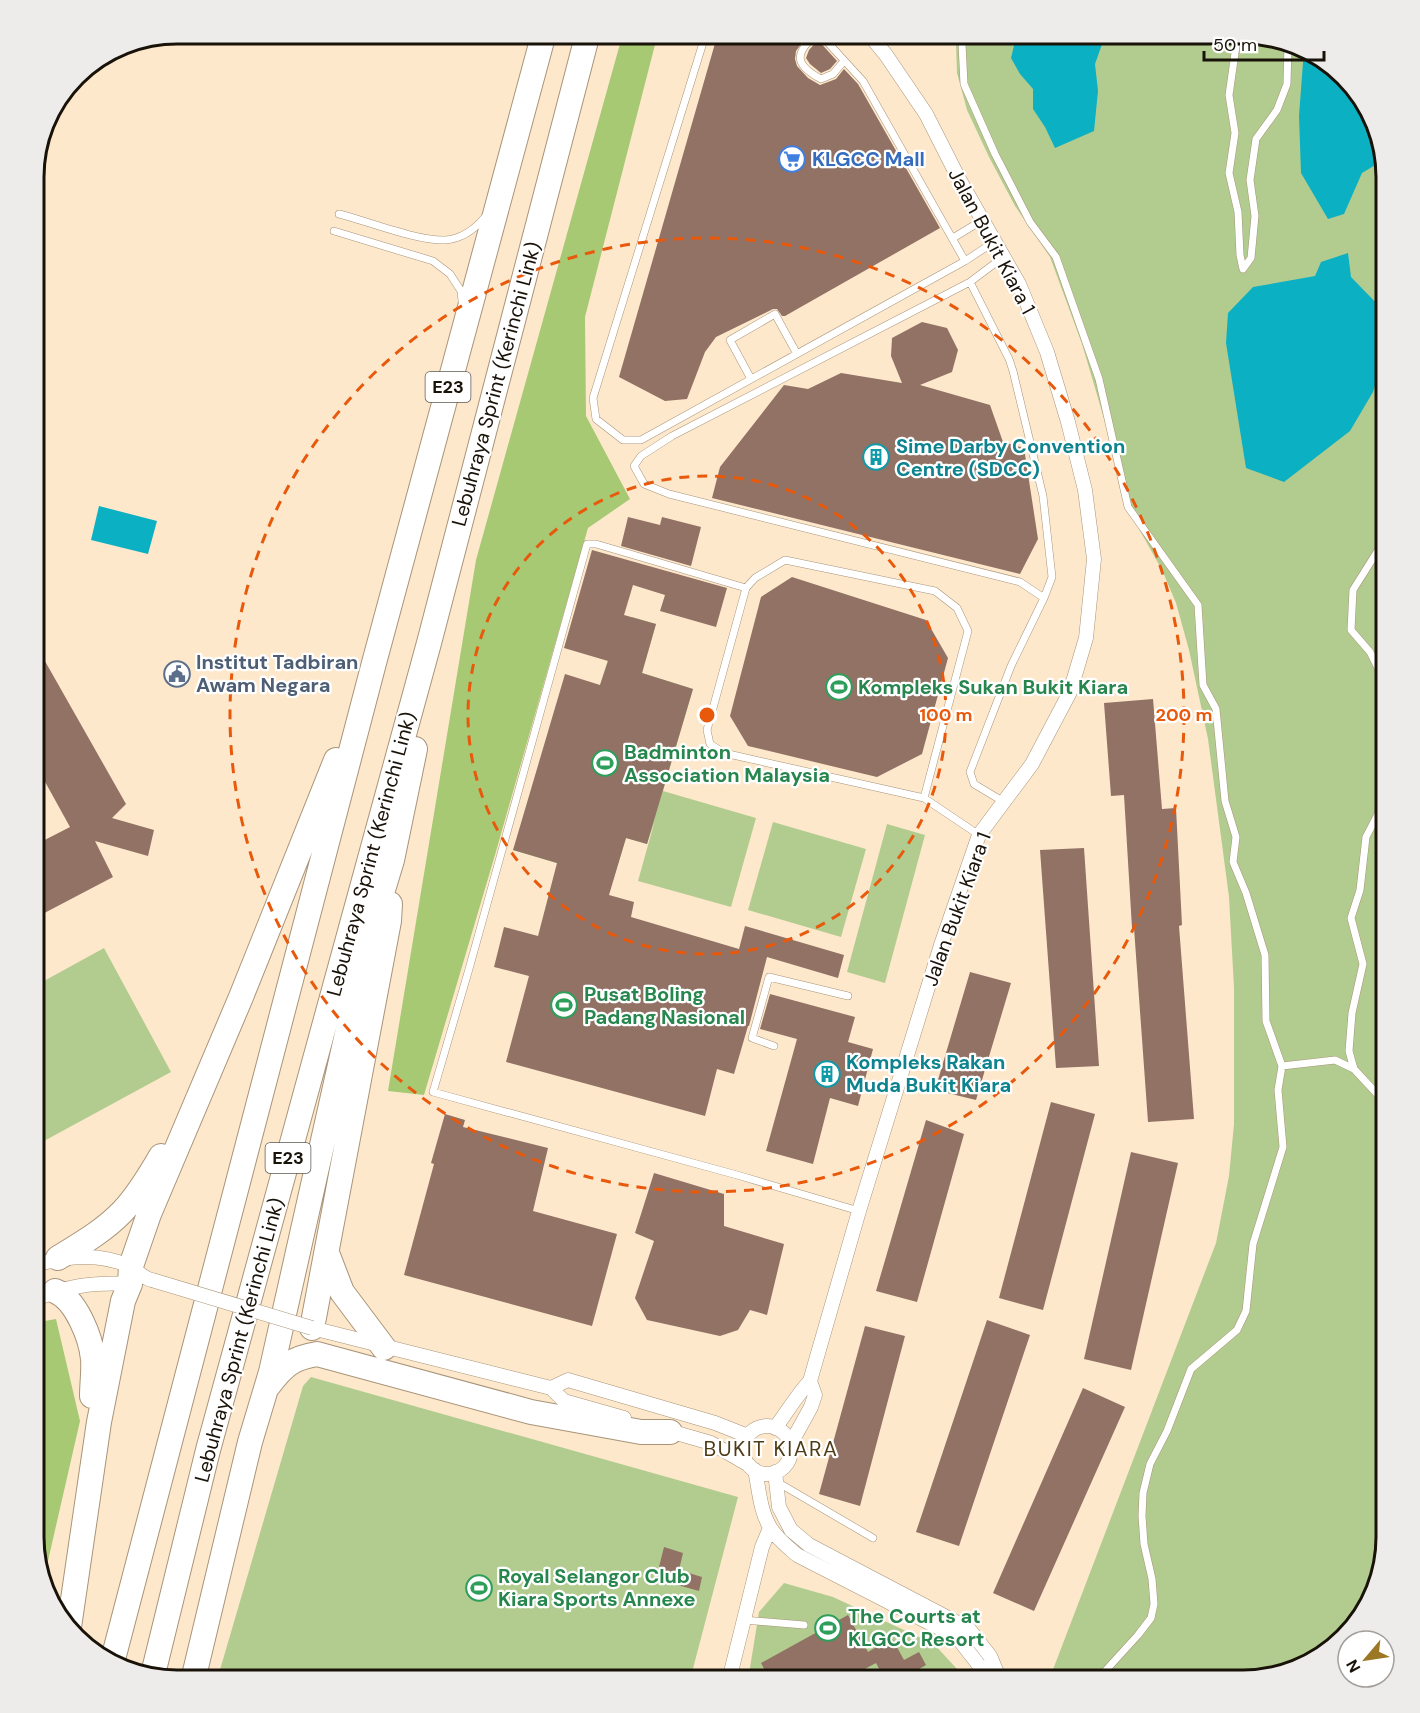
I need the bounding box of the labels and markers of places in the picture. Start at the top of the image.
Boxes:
supermarket icon: KLGCC Mall [777,144,807,174]
place label: KLGCC Mall [812,146,925,172]
place label: Sime Darby Convention Centre (SDCC) [896,433,1125,482]
building icon: Sime Darby Convention Centre (SDCC) [861,442,891,472]
place label: Institut Tadbiran Awam Negara [196,649,358,698]
public building icon: Institut Tadbiran Awam Negara [162,659,192,689]
sports icon: Kompleks Sukan Bukit Kiara [824,672,854,702]
place label: Kompleks Sukan Bukit Kiara [858,674,1128,700]
centre of rings [697,705,717,725]
place label: Badminton Association Malaysia [624,739,830,788]
sports icon: Badminton Association Malaysia [590,748,620,778]
place label: Pusat Boling Padang Nasional [584,981,745,1030]
sports icon: Pusat Boling Padang Nasional [549,990,579,1020]
place label: Kompleks Rakan Muda Bukit Kiara [846,1049,1011,1098]
building icon: Kompleks Rakan Muda Bukit Kiara [812,1059,842,1089]
place label: Royal Selangor Club Kiara Sports Annexe [498,1563,696,1612]
sports icon: Royal Selangor Club Kiara Sports Annexe [464,1573,494,1603]
place label: The Courts at KLGCC Resort [848,1603,985,1652]
sports icon: The Courts at KLGCC Resort [813,1613,843,1643]

